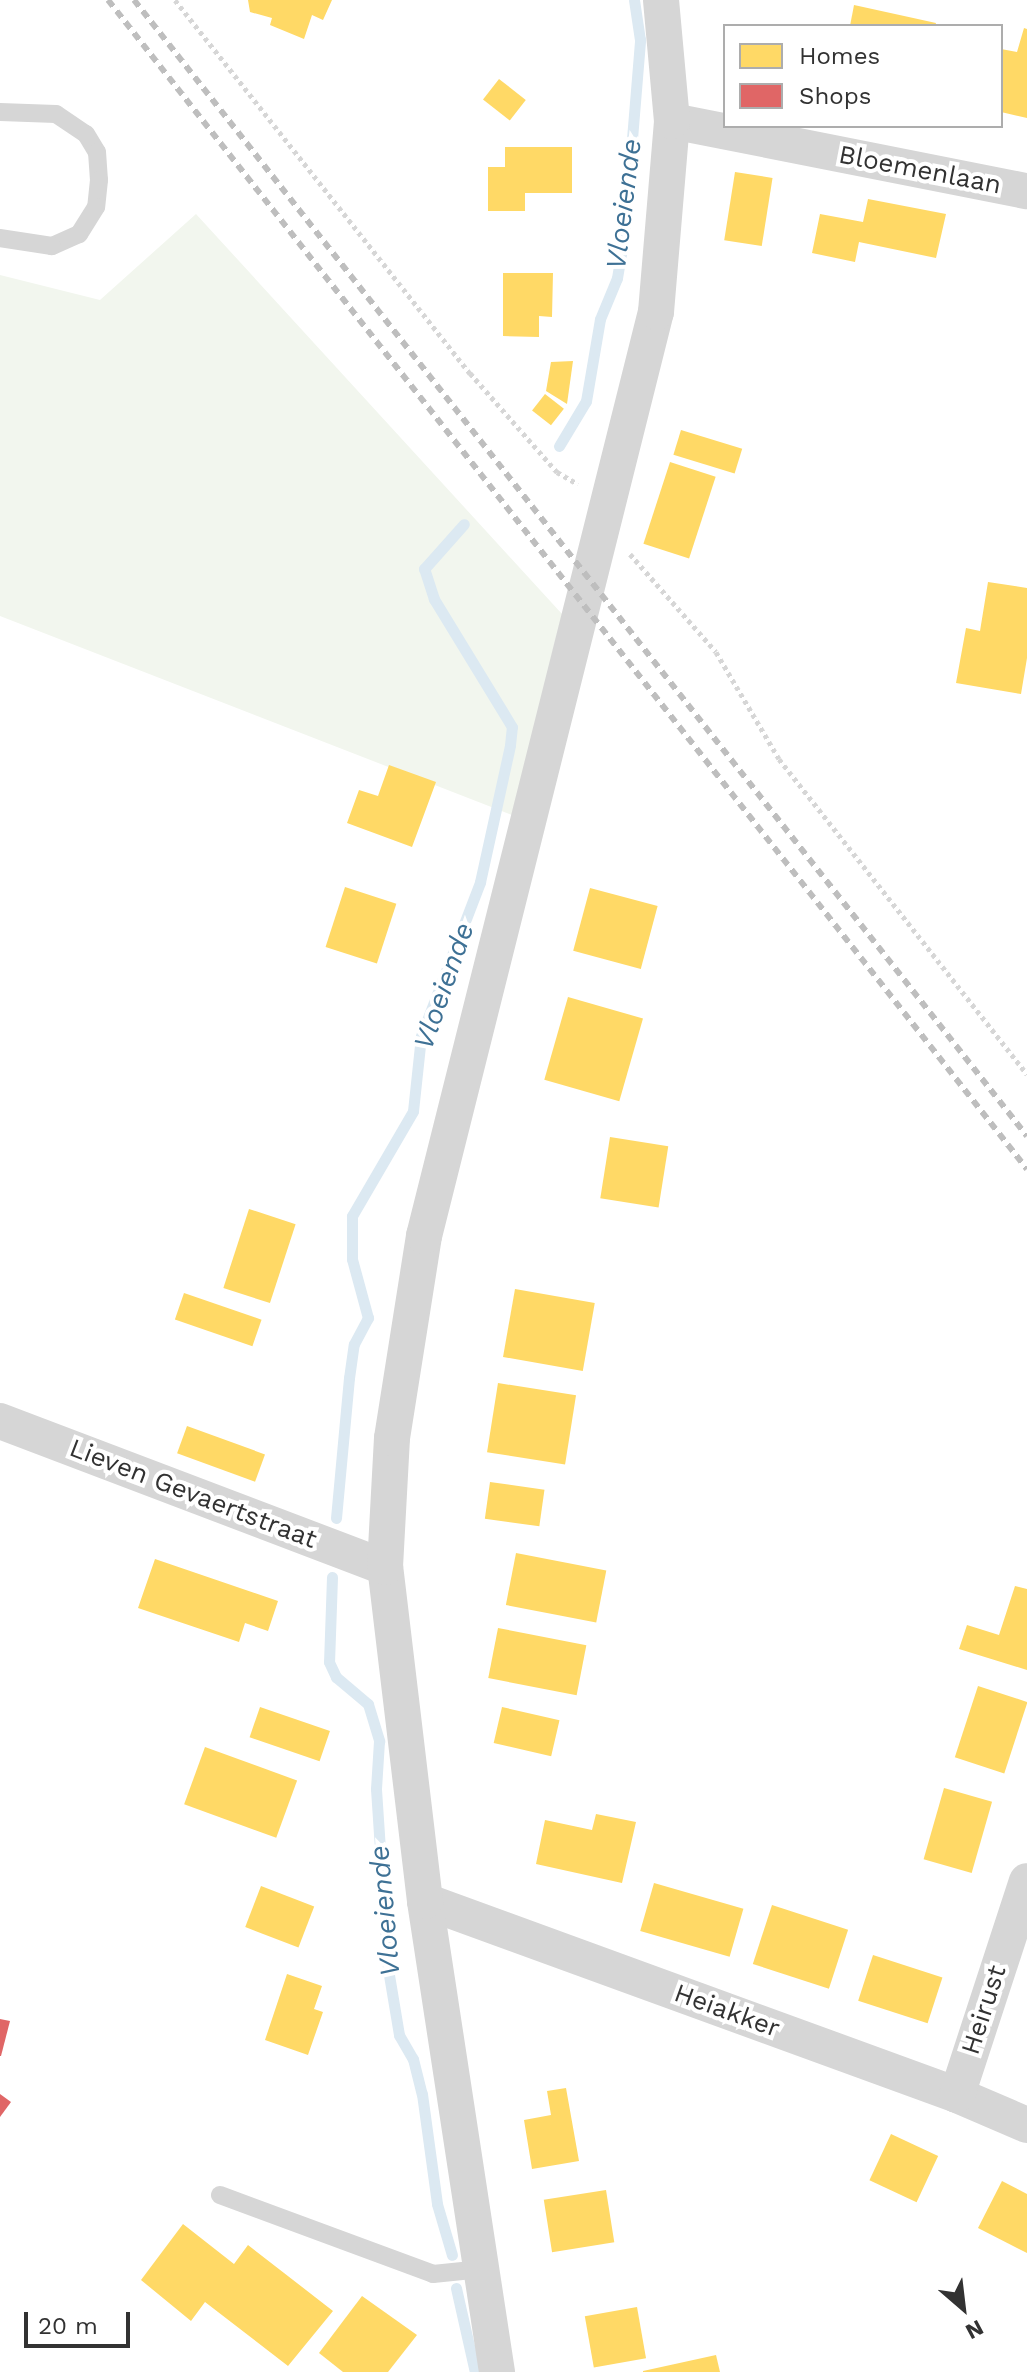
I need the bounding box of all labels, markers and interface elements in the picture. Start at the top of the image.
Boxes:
legend [723,24,1003,128]
text: Homes [799,42,880,70]
text: Shops [799,82,871,110]
water label: Vloeiende [599,137,649,271]
street label: Bloemenlaan [836,139,1004,201]
water label: Vloeiende [407,918,481,1054]
street label: Lieven Gevaertstraat [65,1432,321,1556]
water label: Vloeiende [363,1844,407,1978]
street label: Heirust [955,1961,1013,2059]
street label: Heiakker [670,1978,784,2044]
north arrow [923,2268,1003,2348]
scale bar [28,2296,134,2346]
text: 20 m [38,2312,98,2340]
text: N [961,2315,988,2344]

